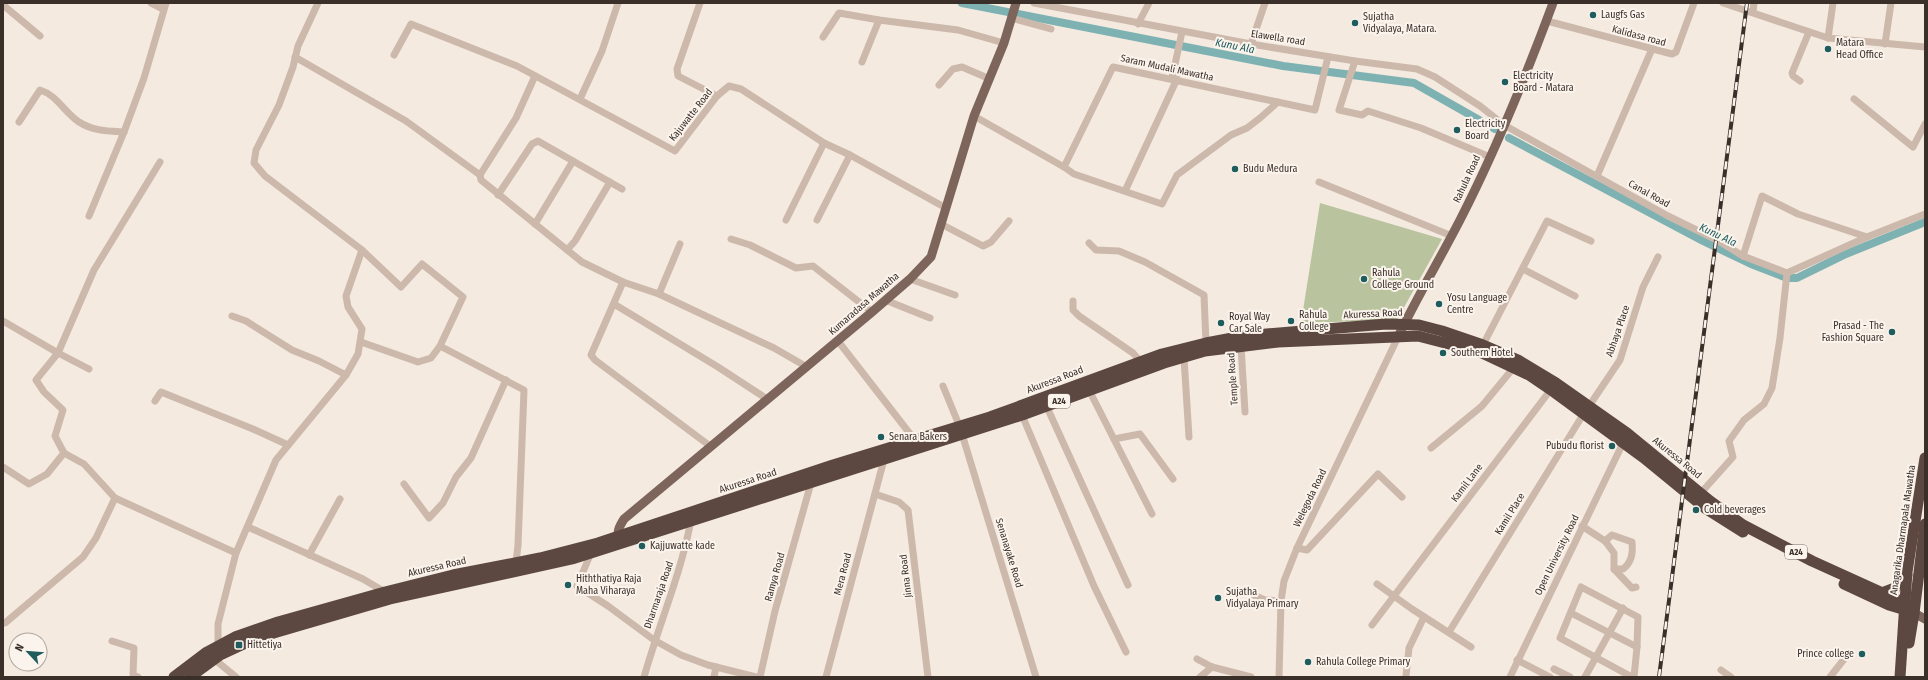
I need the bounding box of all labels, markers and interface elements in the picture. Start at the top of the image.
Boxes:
place label: Laugfs Gas [1601,9,1645,21]
marker: Laugfs Gas [1588,10,1598,20]
place label: Sujatha Vidyalaya, Matara. [1363,11,1436,35]
marker: Sujatha Vidyalaya, Matara. [1350,18,1360,28]
street label: Kalidasa road [1611,23,1667,49]
street label: Elawella road [1250,28,1306,48]
water label: Kunu Ala [1214,36,1256,56]
place label: Matara Head Office [1836,37,1883,61]
marker: Matara Head Office [1823,44,1833,54]
street label: Saram Mudali Mawatha [1119,52,1215,84]
place label: Electricity Board - Matara [1513,70,1574,94]
marker: Electricity Board - Matara [1500,77,1510,87]
street label: Kajuwatte Road [667,86,715,144]
place label: Electricity Board [1465,118,1506,142]
marker: Electricity Board [1452,125,1462,135]
street label: Rahula Road [1451,153,1483,205]
place label: Budu Medura [1243,163,1297,175]
marker: Budu Medura [1230,164,1240,174]
street label: Canal Road [1626,178,1672,210]
water label: Kunu Ala [1697,221,1739,249]
place label: Rahula College Ground [1372,267,1434,291]
street label: Kumaradasa Mawatha [826,270,902,338]
marker: Rahula College Ground [1359,274,1369,284]
place label: Yosu Language Centre [1447,292,1507,316]
marker: Yosu Language Centre [1434,299,1444,309]
street label: Abhaya Place [1604,304,1632,358]
street label: Akuressa Road [1343,306,1403,322]
place label: Rahula College [1299,309,1329,333]
place label: Royal Way Car Sale [1229,311,1271,335]
marker: Rahula College [1286,316,1296,326]
marker: Royal Way Car Sale [1216,318,1226,328]
place label: Prasad - The Fashion Square [1822,320,1884,344]
marker: Prasad - The Fashion Square [1887,327,1897,337]
place label: Southern Hotel [1451,347,1513,359]
marker: Southern Hotel [1438,348,1448,358]
street label: Temple Road [1225,352,1241,406]
street label: Akuressa Road [1025,364,1085,396]
road number: A24 [1048,394,1070,408]
place label: Senara Bakers [889,431,947,443]
marker: Senara Bakers [876,432,886,442]
street label: Akuressa Road [1650,435,1704,481]
place label: Pubudu florist [1546,440,1605,452]
marker: Pubudu florist [1607,441,1617,451]
street label: Kamil Lane [1449,461,1485,504]
street label: Anagarika Dharmapala Mawatha [1888,464,1918,596]
street label: Akuressa Road [718,466,778,496]
street label: Welegoda Road [1291,467,1329,529]
street label: Kamil Place [1492,491,1528,537]
place label: Cold beverages [1704,504,1766,516]
marker: Cold beverages [1691,505,1701,515]
street label: Open University Road [1532,513,1582,597]
street label: Senanayake Road [993,517,1025,589]
place label: Kajjuwatte kade [650,540,715,552]
marker: Kajjuwatte kade [637,541,647,551]
road number: A24 [1785,545,1807,559]
street label: Ramya Road [762,551,788,603]
street label: Mera Road [832,552,854,596]
street label: Akuressa Road [407,554,467,580]
street label: Jinna Road [897,554,915,598]
street label: Dharmaraja Road [642,560,676,630]
place label: Hiththatiya Raja Maha Viharaya [576,573,642,597]
marker: Hiththatiya Raja Maha Viharaya [563,580,573,590]
place label: Sujatha Vidyalaya Primary [1226,586,1299,610]
marker: Sujatha Vidyalaya Primary [1213,593,1223,603]
north arrow [8,632,48,672]
place label: Hittetiya [247,639,282,651]
marker: Hittetiya [234,640,244,650]
text: N [12,642,27,654]
place label: Prince college [1797,648,1854,660]
marker: Prince college [1857,649,1867,659]
place label: Rahula College Primary [1316,656,1411,668]
marker: Rahula College Primary [1303,657,1313,667]

